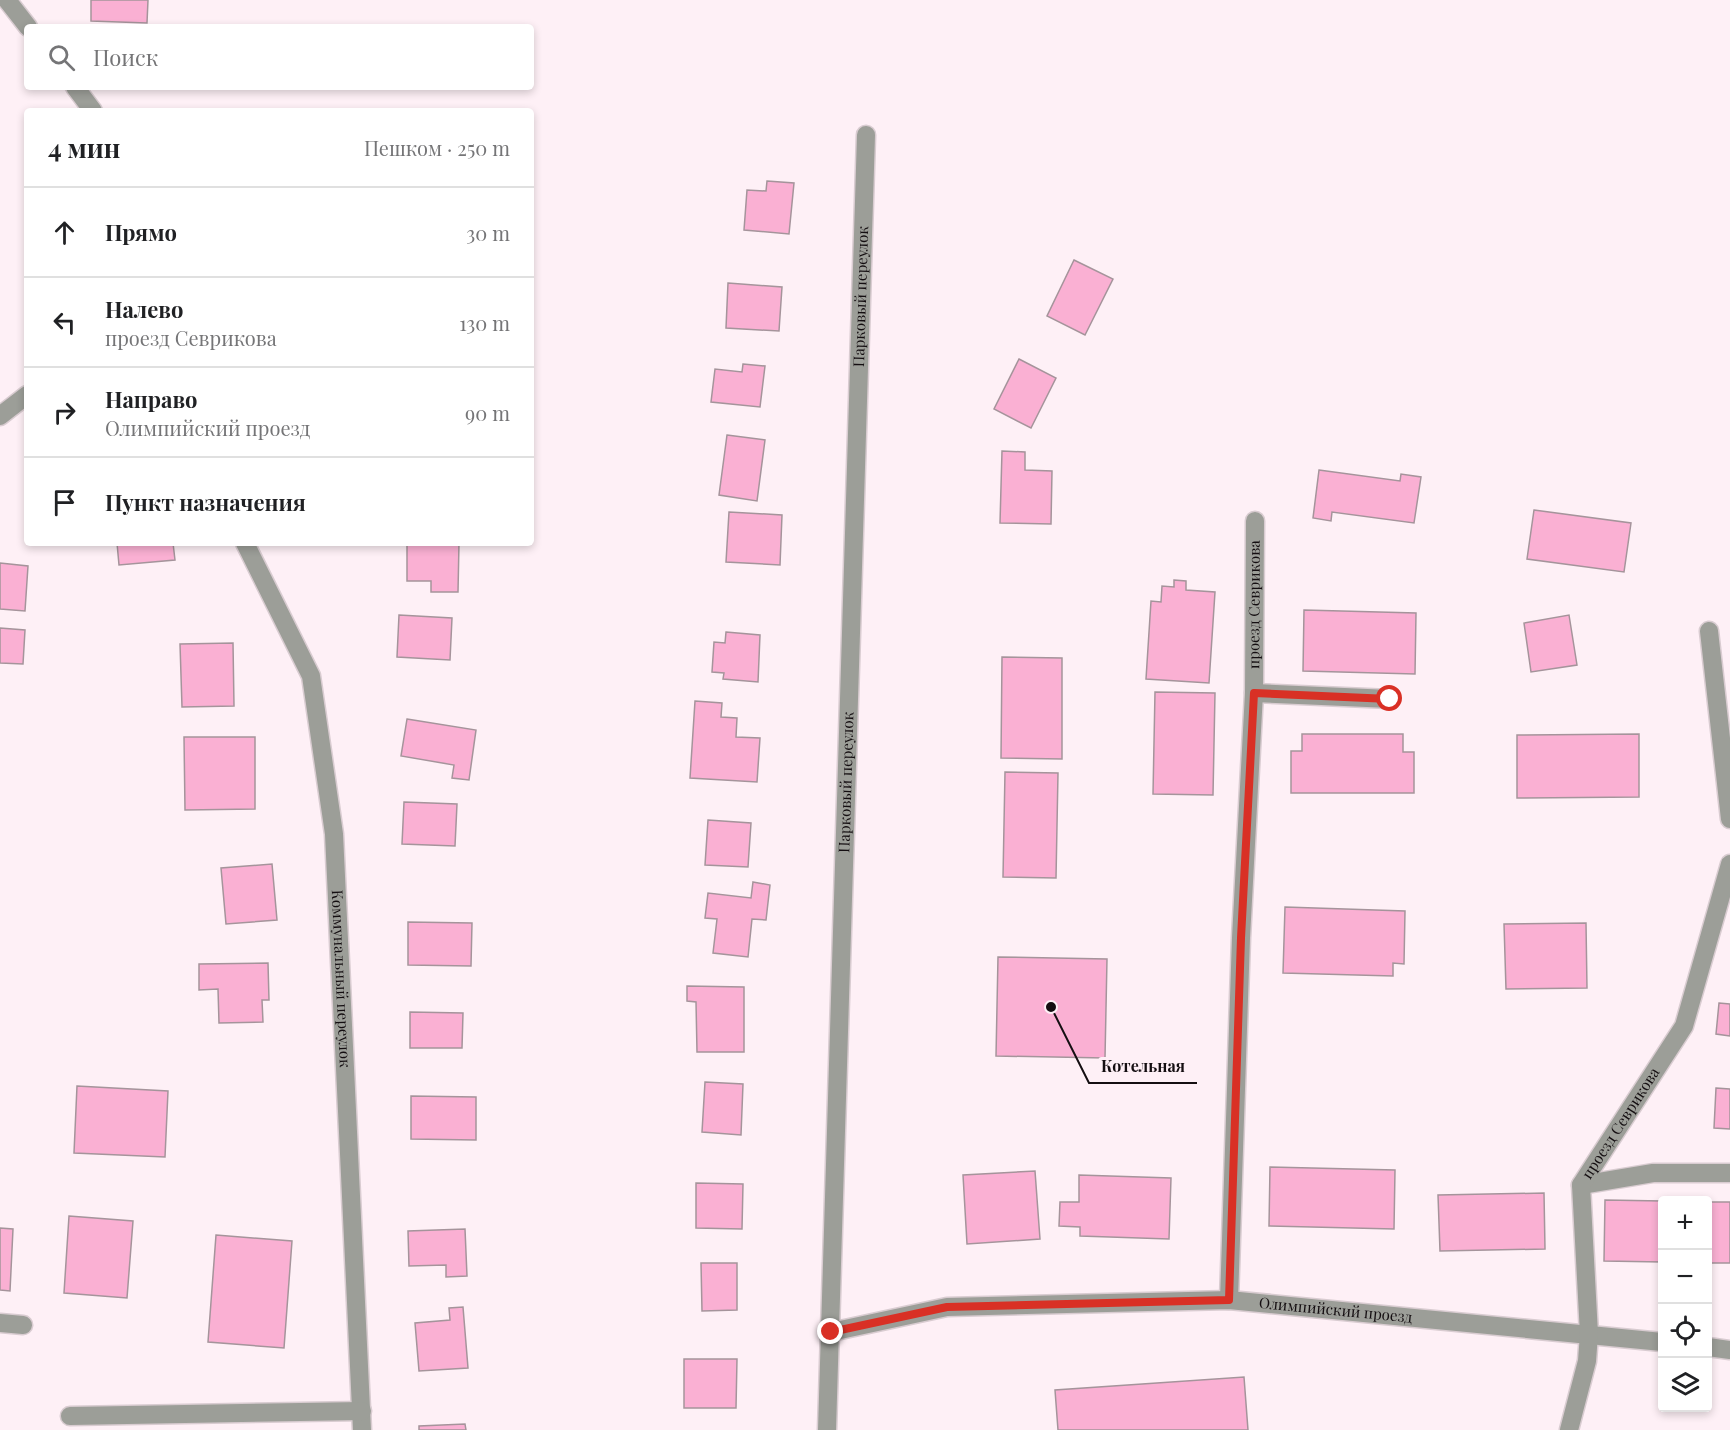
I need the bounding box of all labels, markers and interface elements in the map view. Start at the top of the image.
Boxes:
search box [24,24,534,90]
icon: search [45,41,78,74]
text: Поиск [93,42,158,72]
text: 4 мин [48,130,120,165]
text: Пешком · 250 m [364,134,510,161]
icon: ahead [48,216,81,249]
text: Прямо [105,217,177,247]
text: 30 m [466,219,510,246]
street label: Парковый переулок [848,225,872,367]
text: Налево [105,294,183,324]
icon: left [48,306,81,339]
text: 130 m [459,309,510,336]
text: проезд Севрикова [105,324,277,351]
text: Направо [105,384,198,414]
icon: right [48,396,81,429]
text: 90 m [465,399,510,426]
text: Олимпийский проезд [105,414,310,441]
icon: arrive [48,486,81,519]
text: Пункт назначения [105,487,306,517]
street label: проезд Севрикова [1243,540,1264,669]
route start [1376,685,1402,711]
street label: Парковый переулок [833,711,858,853]
street label: Коммунальный переулок [328,889,356,1068]
callout: Котельная [1089,1049,1197,1083]
text: Котельная [1101,1055,1185,1076]
street label: проезд Севрикова [1577,1063,1664,1182]
map controls [1658,1196,1712,1412]
button: + [1658,1196,1712,1250]
button: − [1658,1250,1712,1304]
street label: Олимпийский проезд [1258,1292,1414,1327]
button: locate [1658,1304,1712,1358]
route end [817,1318,843,1344]
button: layers [1658,1358,1712,1412]

